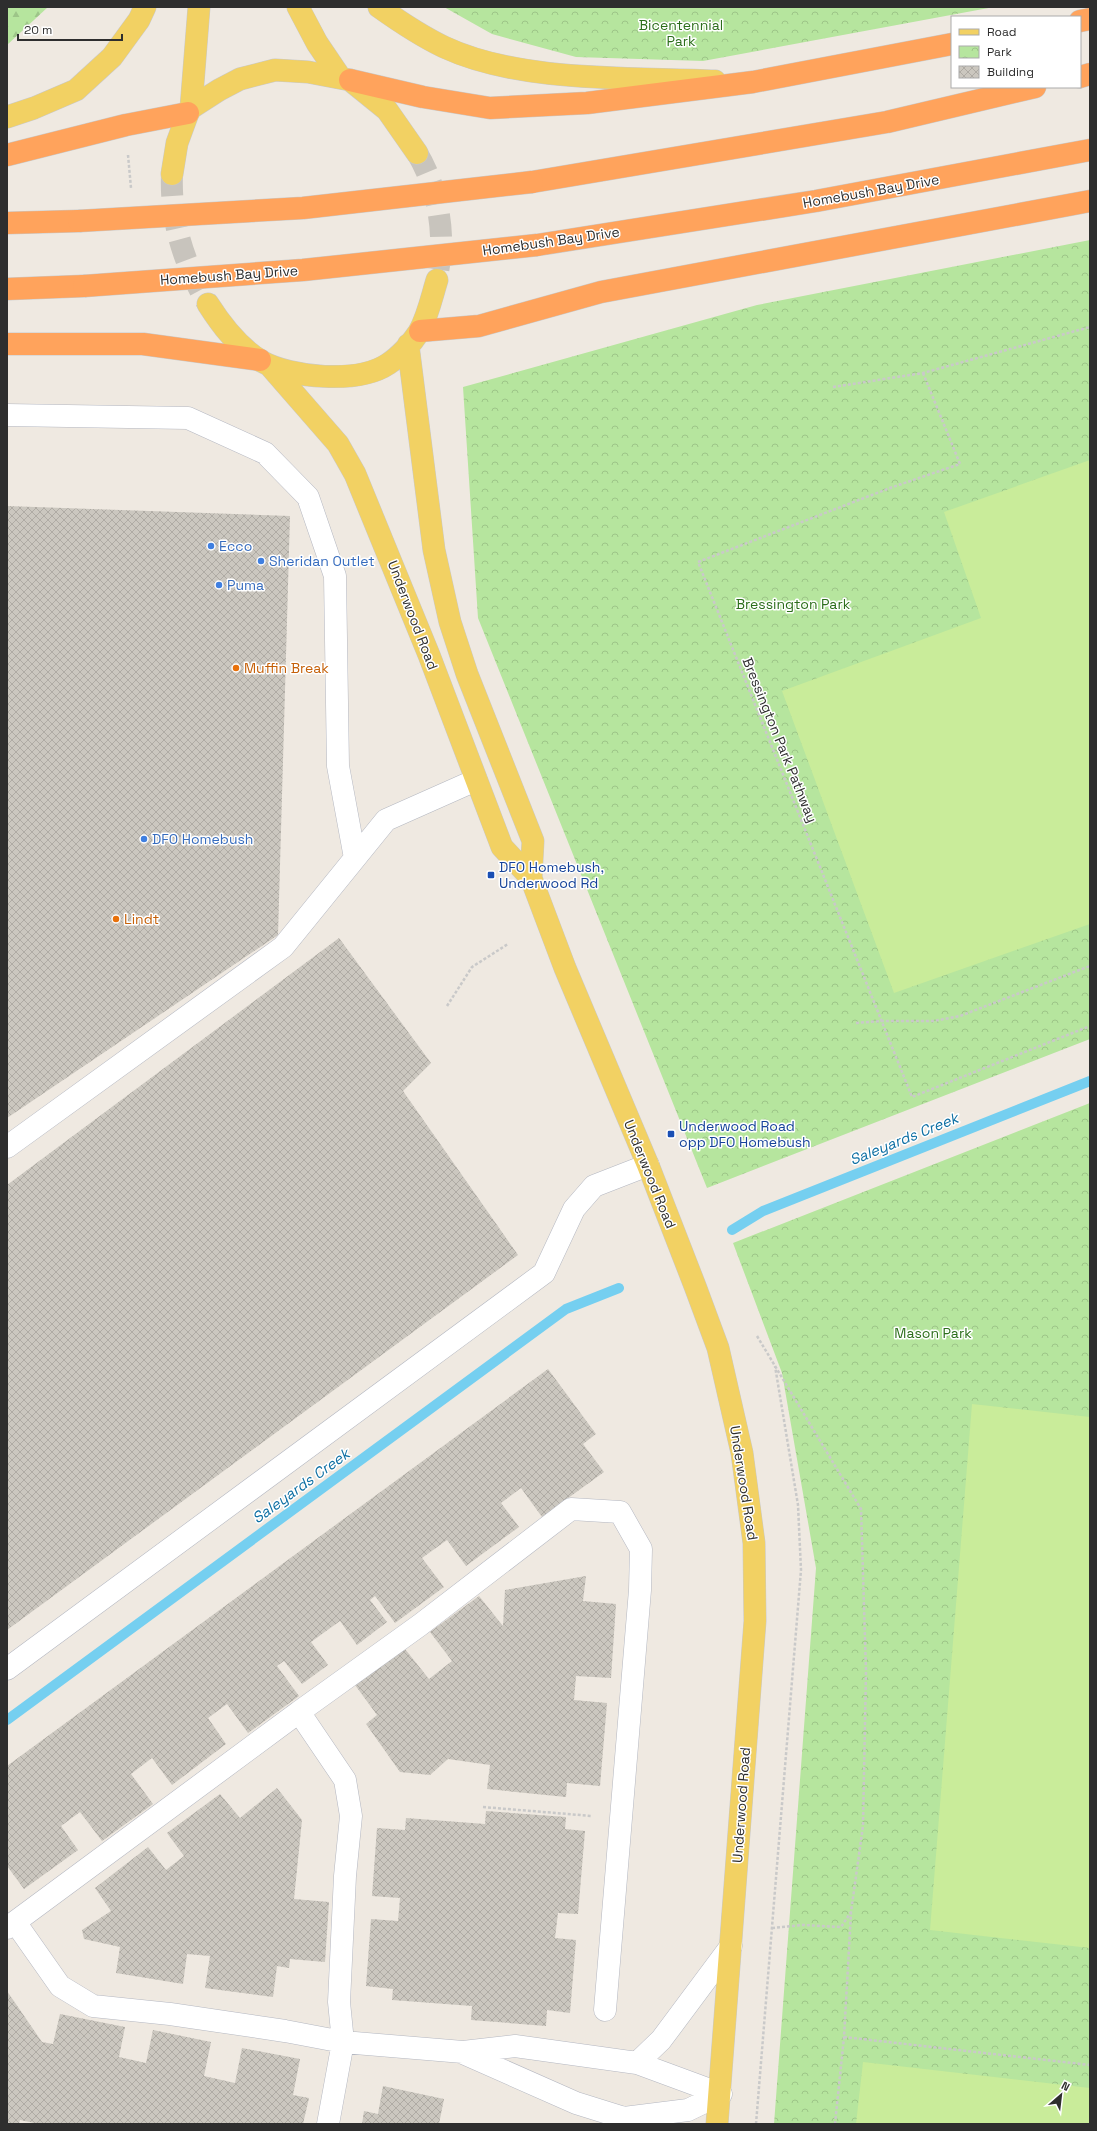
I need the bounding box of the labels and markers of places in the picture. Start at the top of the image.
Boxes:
place label: Ecco [219,537,252,555]
marker: Ecco [206,541,216,551]
place label: Sheridan Outlet [269,552,375,570]
marker: Sheridan Outlet [256,556,266,566]
place label: Puma [227,576,264,594]
marker: Puma [214,580,224,590]
place label: Muffin Break [244,659,329,677]
marker: Muffin Break [231,663,241,673]
place label: DFO Homebush [152,830,253,848]
marker: DFO Homebush [139,834,149,844]
place label: DFO Homebush, Underwood Rd [499,858,604,892]
marker: DFO Homebush, Underwood Rd [486,870,496,880]
place label: Lindt [124,910,159,928]
marker: Lindt [111,914,121,924]
place label: Underwood Road opp DFO Homebush [679,1117,811,1151]
marker: Underwood Road opp DFO Homebush [666,1129,676,1139]

